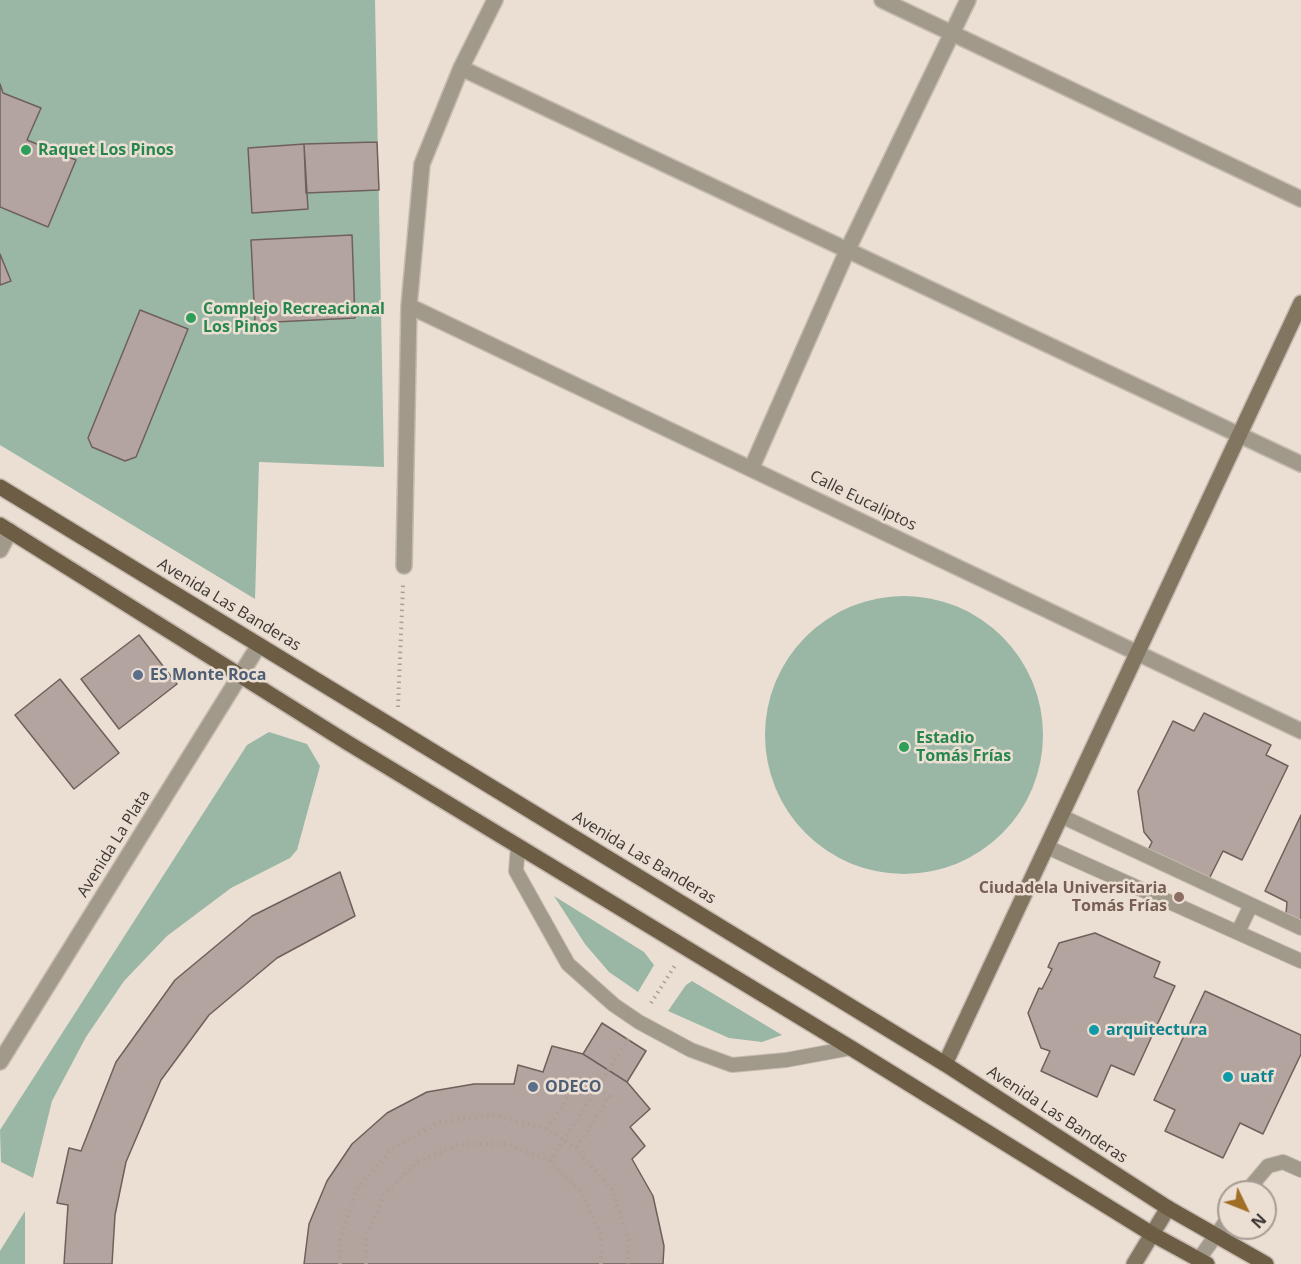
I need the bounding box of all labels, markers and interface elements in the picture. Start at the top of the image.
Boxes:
place label: Raquet Los Pinos [38,140,174,160]
marker: Raquet Los Pinos [19,143,33,157]
place label: Complejo Recreacional Los Pinos [203,299,385,337]
marker: Complejo Recreacional Los Pinos [184,311,198,325]
street label: Calle Eucaliptos [807,467,919,535]
street label: Avenida Las Banderas [154,555,304,655]
place label: ES Monte Roca [150,665,266,685]
marker: ES Monte Roca [131,668,145,682]
place label: Estadio Tomás Frías [916,728,1011,766]
marker: Estadio Tomás Frías [897,740,911,754]
street label: Avenida La Plata [73,787,155,901]
street label: Avenida Las Banderas [569,808,719,908]
place label: Ciudadela Universitaria Tomás Frías [979,878,1167,916]
marker: Ciudadela Universitaria Tomás Frías [1172,890,1186,904]
place label: arquitectura [1106,1020,1207,1040]
marker: arquitectura [1087,1023,1101,1037]
street label: Avenida Las Banderas [983,1062,1131,1168]
place label: uatf [1240,1067,1273,1087]
marker: uatf [1221,1070,1235,1084]
place label: ODECO [545,1077,601,1097]
marker: ODECO [526,1080,540,1094]
north arrow [1217,1180,1277,1240]
text: N [1246,1209,1271,1233]

